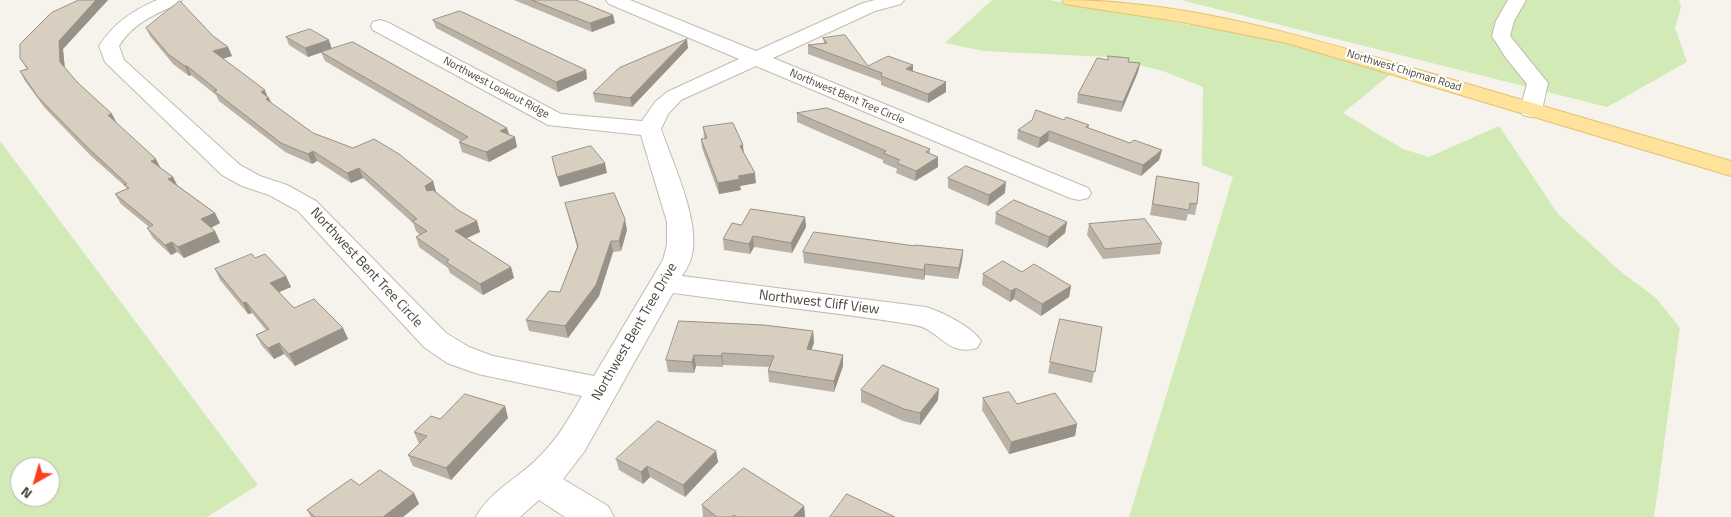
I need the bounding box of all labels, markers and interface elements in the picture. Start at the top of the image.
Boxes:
street label: Northwest Chipman Road [1345,47,1463,95]
street label: Northwest Lookout Ridge [441,54,551,122]
street label: Northwest Bent Tree Circle [788,67,906,127]
street label: Northwest Bent Tree Circle [306,205,426,331]
street label: Northwest Bent Tree Drive [589,260,681,404]
street label: Northwest Cliff View [758,287,880,319]
north arrow [10,457,60,507]
text: N [16,482,36,505]

